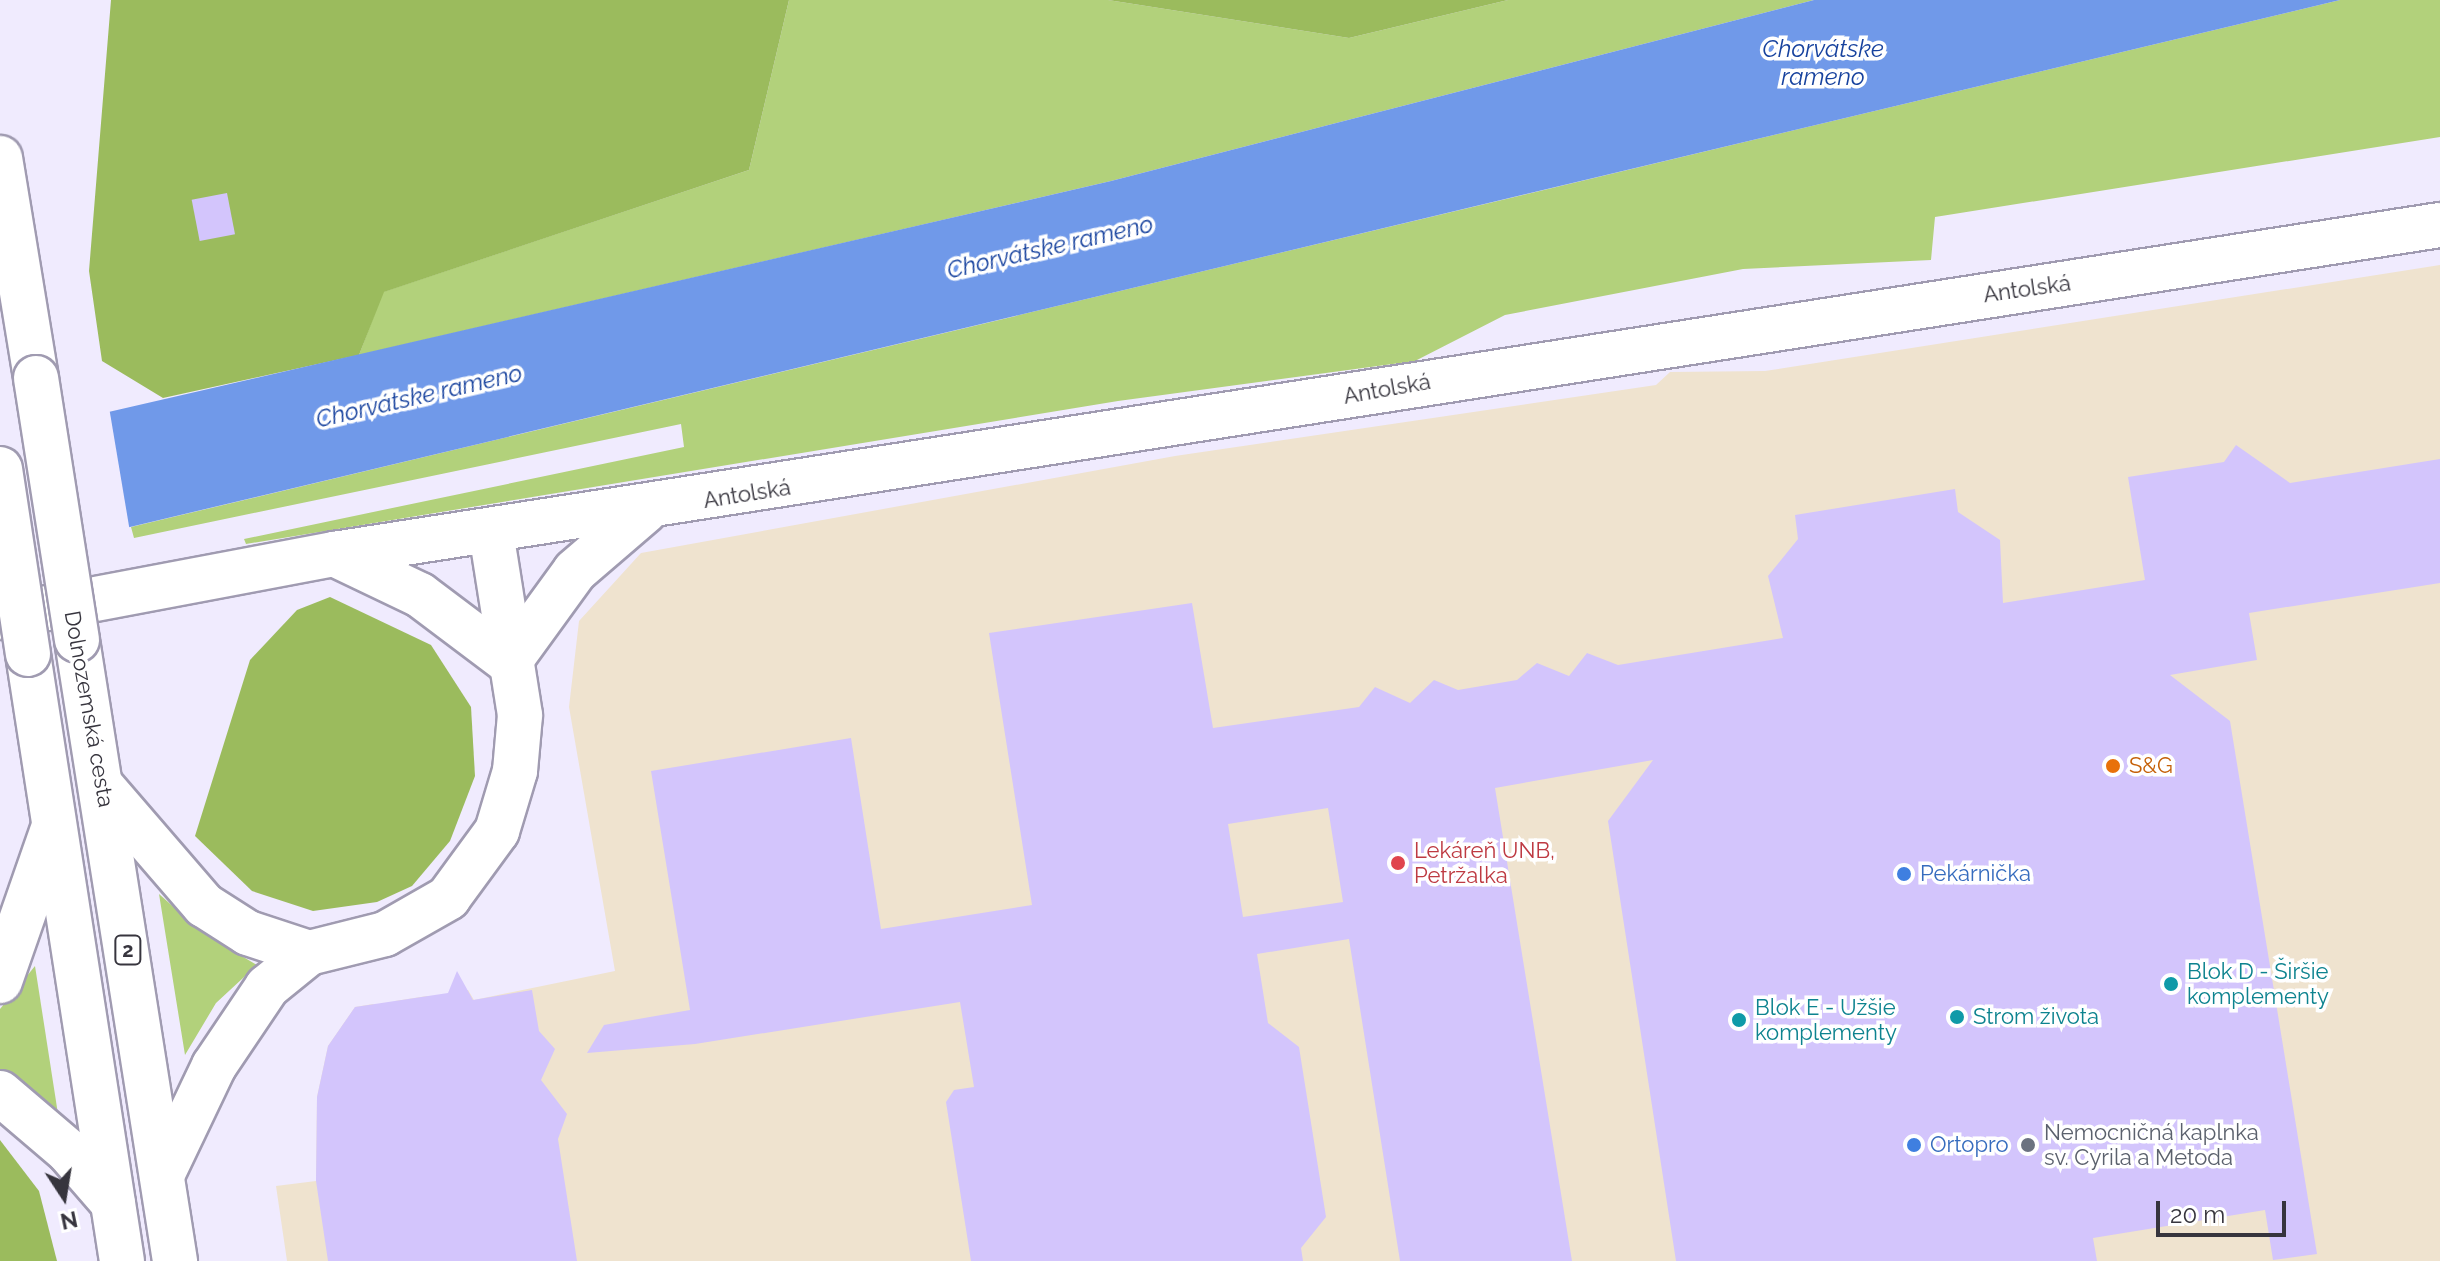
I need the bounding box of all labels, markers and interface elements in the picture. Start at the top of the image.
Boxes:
water label: Chorvátske rameno [1762,35,1884,91]
water label: Chorvátske rameno [944,209,1156,285]
street label: Antolská [1982,270,2072,308]
water label: Chorvátske rameno [313,358,525,434]
street label: Antolská [1341,368,1433,410]
street label: Antolská [701,474,793,514]
street label: Dolnozemská cesta [59,609,119,809]
place label: S&G [2129,753,2173,779]
marker: S&G [2104,757,2122,775]
place label: Lekáreň UNB, Petržalka [1414,837,1555,888]
marker: Lekáreň UNB, Petržalka [1389,854,1407,872]
place label: Pekárnička [1920,861,2031,887]
marker: Pekárnička [1895,865,1913,883]
road number: 2 [114,934,142,966]
place label: Blok D - Širšie komplementy [2187,958,2329,1010]
marker: Blok D - Širšie komplementy [2162,975,2180,993]
place label: Blok E - Užšie komplementy [1755,994,1897,1046]
place label: Strom života [1973,1004,2099,1030]
marker: Strom života [1948,1008,1966,1026]
marker: Blok E - Užšie komplementy [1730,1011,1748,1029]
place label: Nemocničná kaplnka sv. Cyrila a Metoda [2044,1119,2259,1170]
place label: Ortopro [1930,1132,2008,1158]
marker: Ortopro [1905,1136,1923,1154]
marker: Nemocničná kaplnka sv. Cyrila a Metoda [2019,1136,2037,1154]
north arrow [24,1157,104,1237]
scale bar [2160,1185,2290,1235]
text: 20 m [2170,1200,2225,1229]
text: N [58,1206,80,1235]

